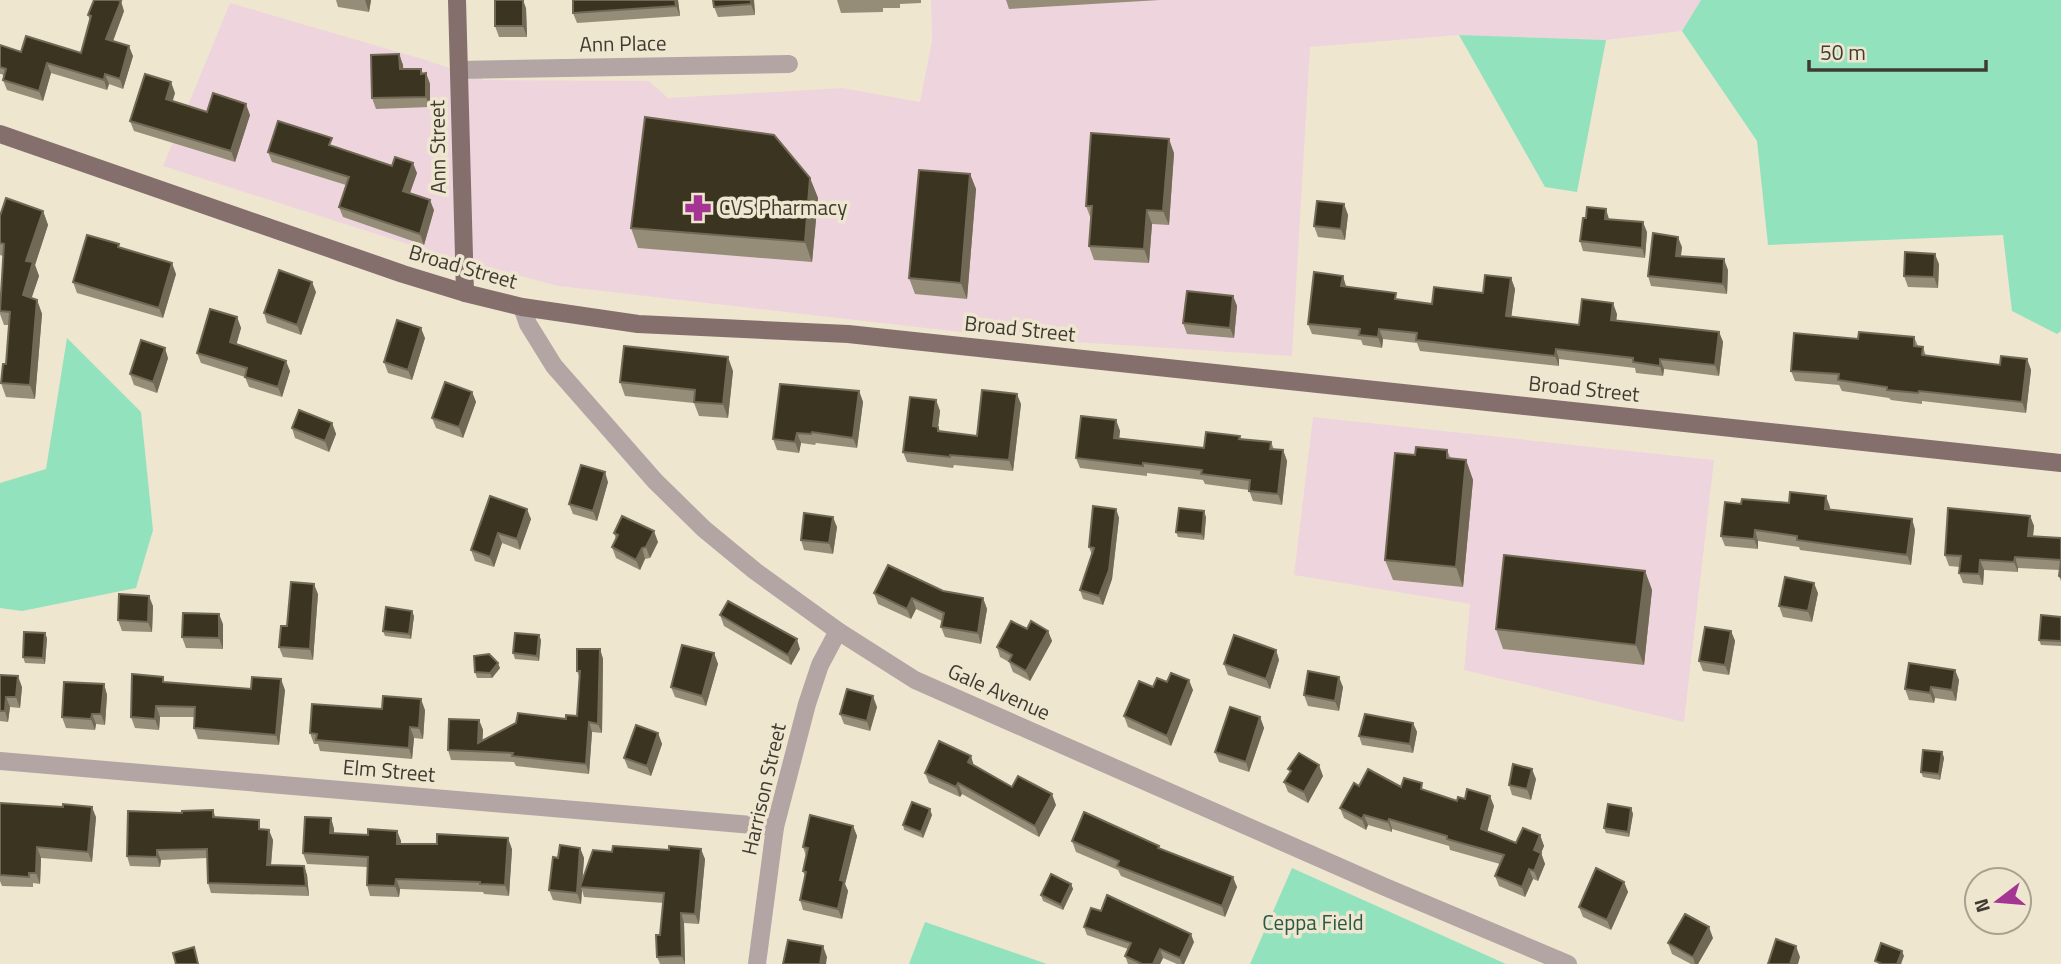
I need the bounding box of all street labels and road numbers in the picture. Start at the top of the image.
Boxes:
street label: Ann Place [579,26,667,60]
street label: Ann Street [420,99,454,194]
street label: Broad Street [405,235,522,297]
street label: Broad Street [963,306,1078,350]
street label: Broad Street [1527,366,1642,410]
street label: Gale Avenue [943,654,1056,728]
street label: Harrison Street [732,719,794,858]
street label: Elm Street [341,750,437,790]

